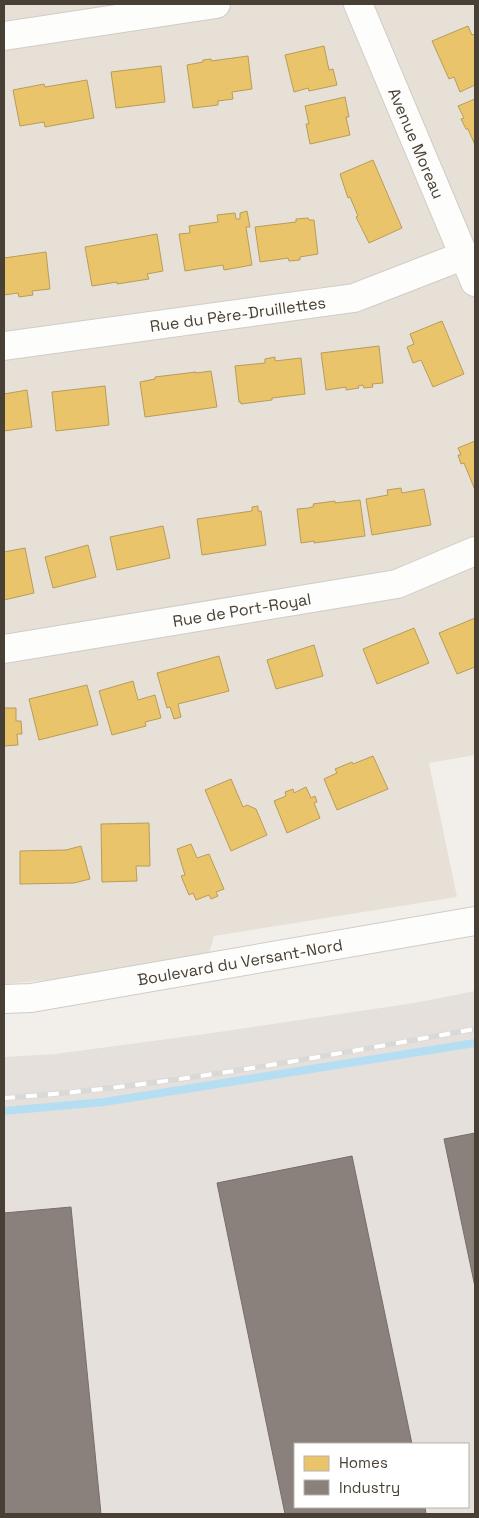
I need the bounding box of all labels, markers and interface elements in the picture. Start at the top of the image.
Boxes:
street label: Avenue Moreau [383,85,449,202]
street label: Rue du Père-Druillettes [149,292,327,337]
street label: Rue de Port-Royal [171,588,313,632]
street label: Boulevard du Versant-Nord [136,934,344,990]
legend [294,1443,469,1508]
text: Homes [339,1453,388,1472]
text: Industry [339,1478,400,1497]

